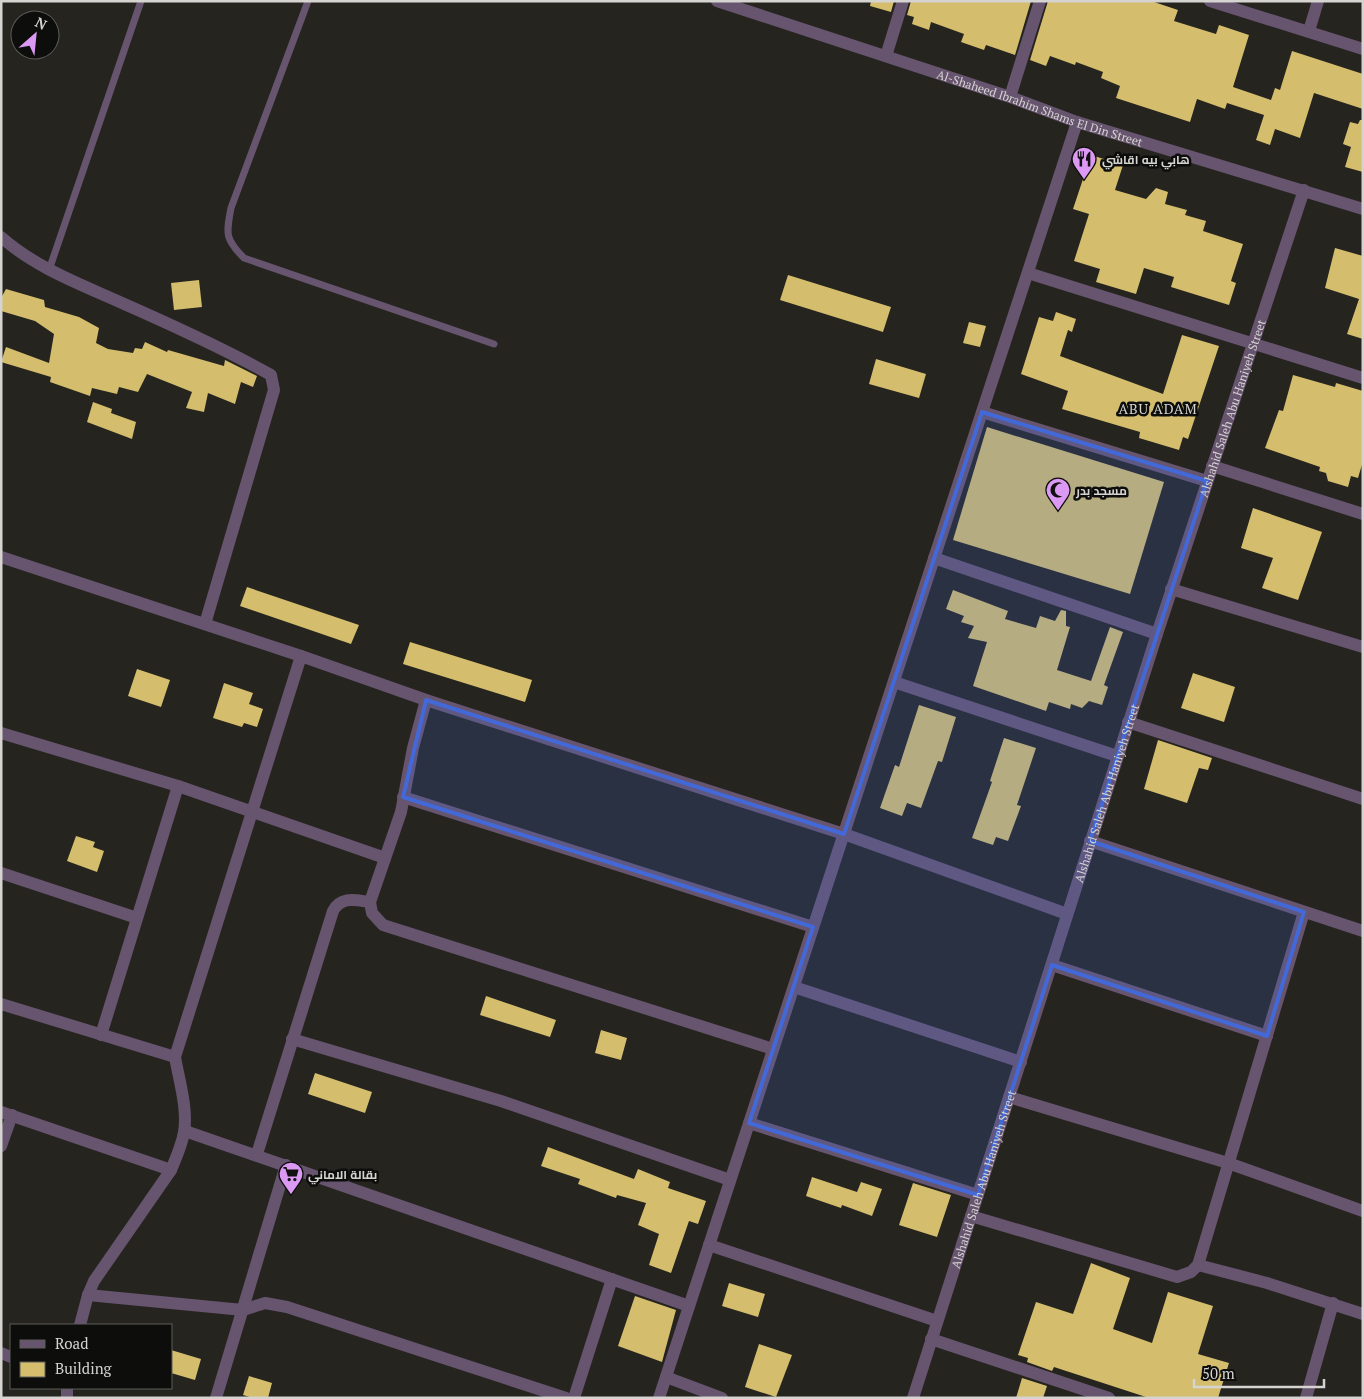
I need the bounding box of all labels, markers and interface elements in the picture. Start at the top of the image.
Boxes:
north arrow [10,10,60,60]
text: N [32,12,51,34]
street label: Al-Shaheed Ibrahim Shams El Din Street [935,66,1145,149]
restaurant icon: هابي بيه اقاشي [1071,146,1097,180]
place label: هابي بيه اقاشي [1102,152,1190,170]
street label: Alshahid Saleh Abu Haniyeh Street [1195,317,1268,499]
district label: ABU ADAM [1118,399,1198,418]
mosque icon: مسجد بدر [1045,477,1071,511]
place label: مسجد بدر [1075,483,1127,499]
street label: Alshahid Saleh Abu Haniyeh Street [1071,702,1142,884]
street label: Alshahid Saleh Abu Haniyeh Street [947,1087,1019,1270]
supermarket icon: بقالة الاماني [278,1161,304,1195]
place label: بقالة الاماني [308,1167,377,1185]
legend [10,1324,172,1389]
text: Road [55,1333,88,1353]
scale bar [1194,1356,1324,1388]
text: Building [55,1358,113,1378]
text: 50 m [1202,1363,1235,1383]

